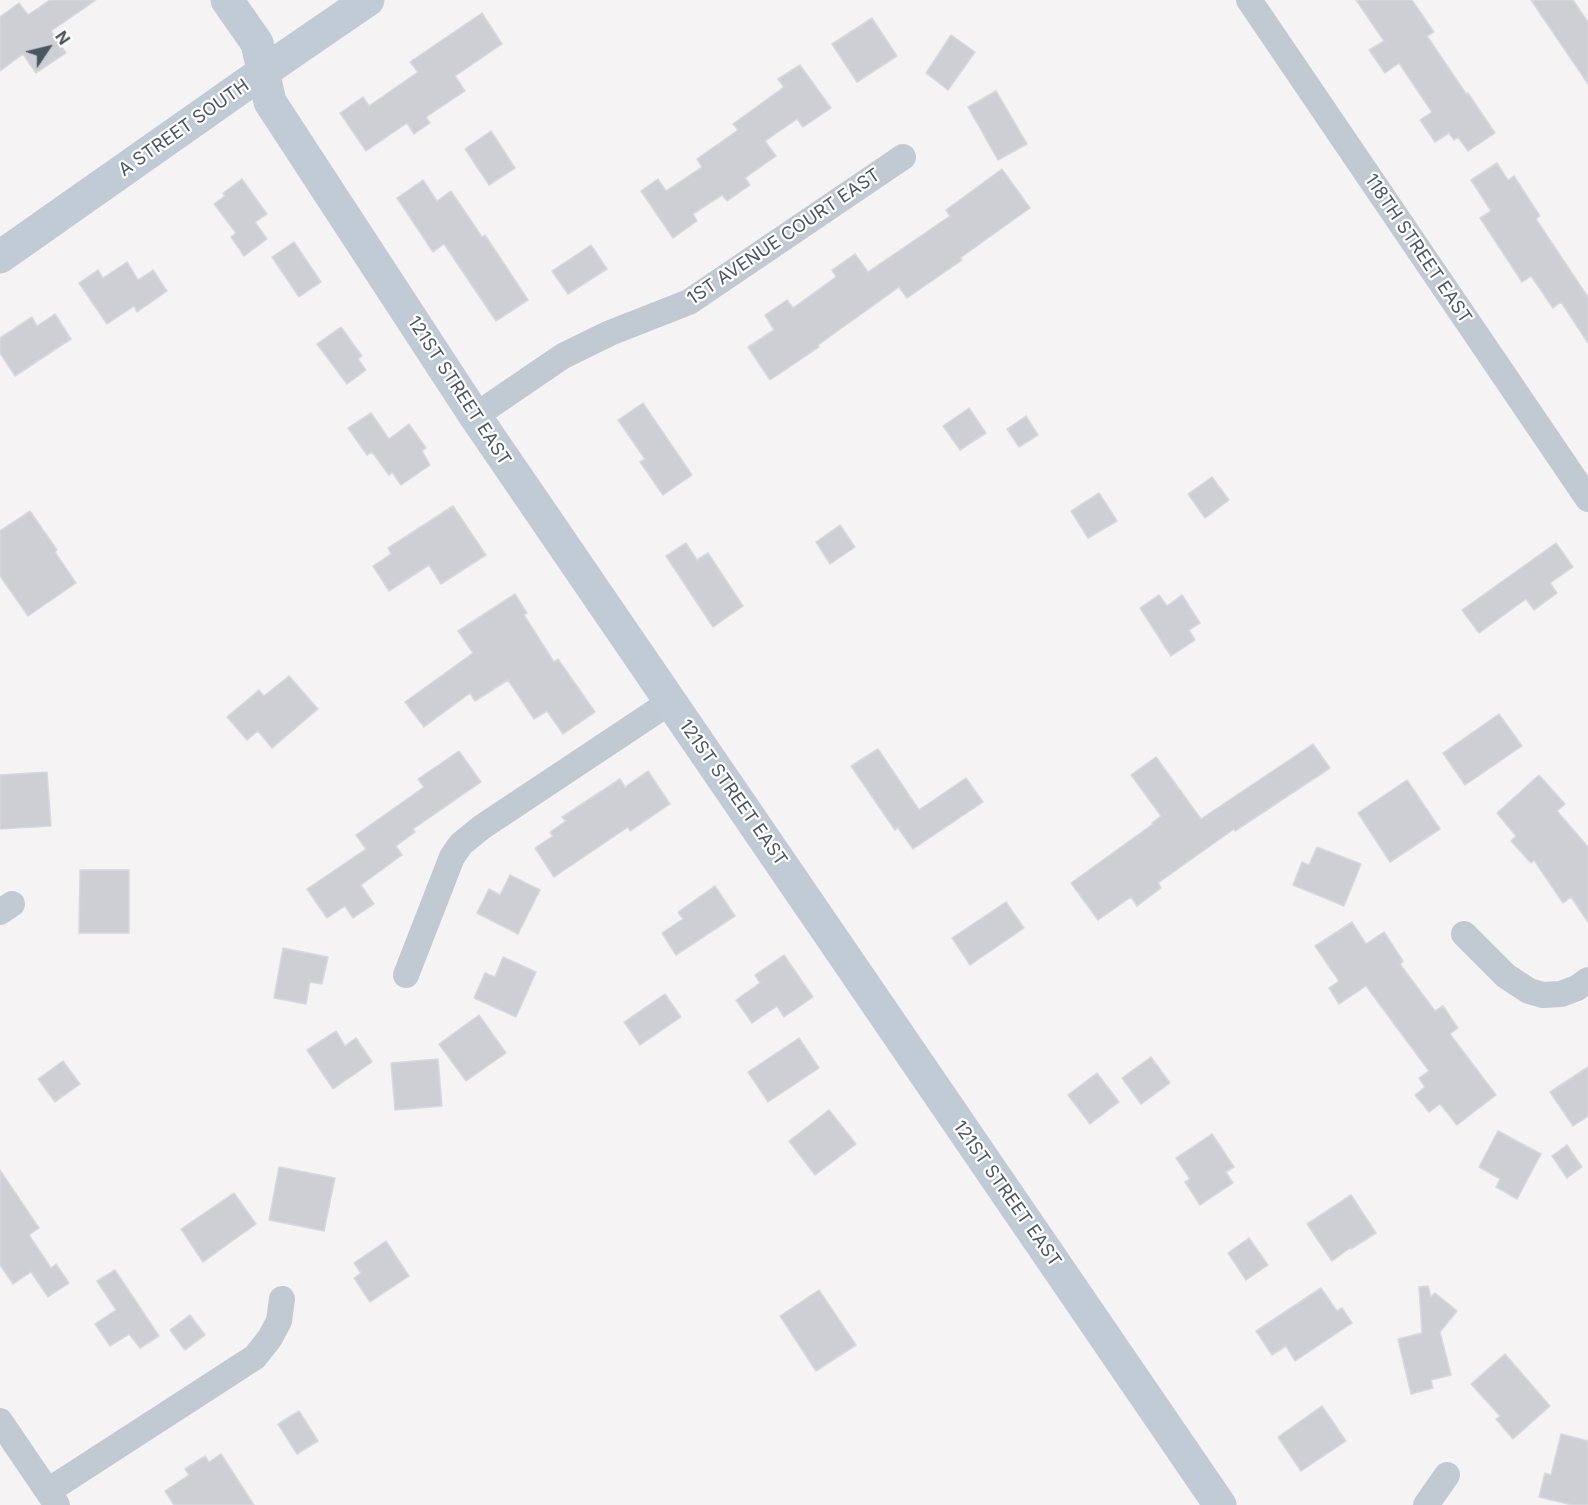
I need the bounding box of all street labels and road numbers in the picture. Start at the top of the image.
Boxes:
street label: A STREET SOUTH [115,75,253,181]
street label: 1ST AVENUE COURT EAST [684,164,884,310]
street label: 118TH STREET EAST [1360,170,1476,328]
street label: 121ST STREET EAST [403,312,515,470]
street label: 121ST STREET EAST [674,716,792,870]
street label: 121ST STREET EAST [948,1117,1066,1271]

